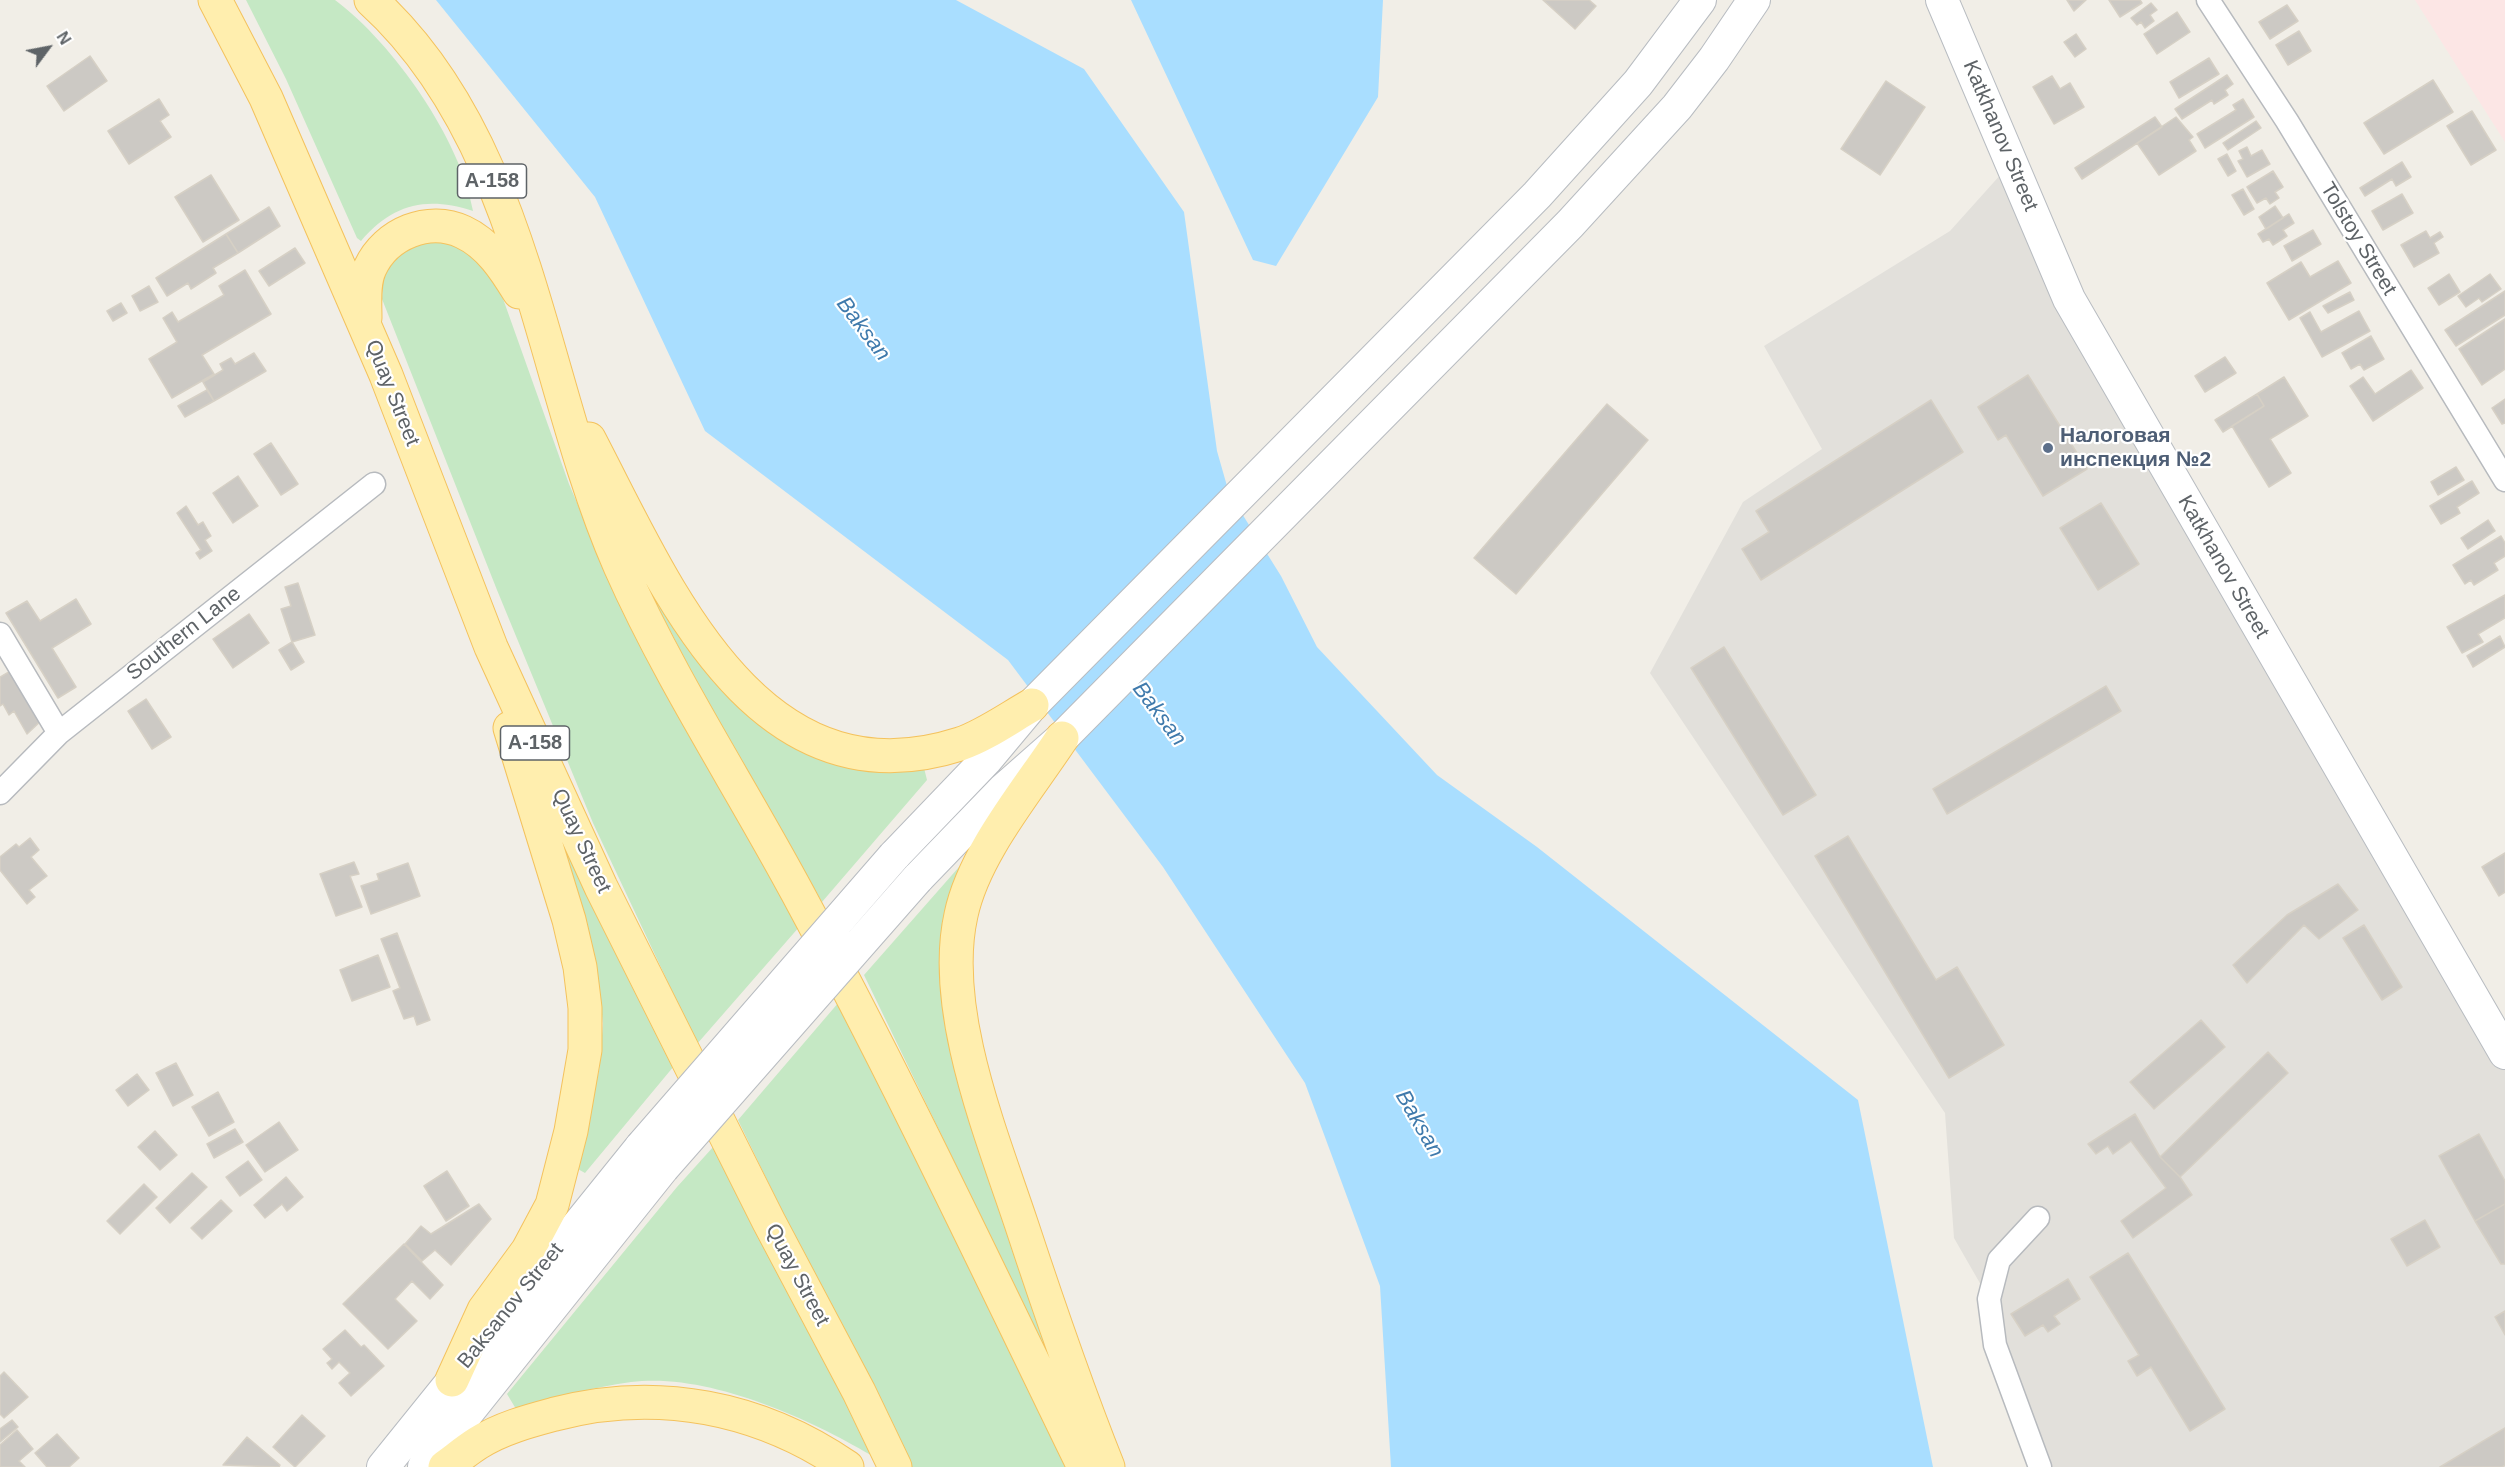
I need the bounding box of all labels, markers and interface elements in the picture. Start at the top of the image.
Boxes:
north arrow [18,18,78,78]
text: N [53,29,74,48]
street label: Katkhanov Street [1957,57,2043,215]
road number: А-158 [458,164,526,198]
street label: Tolstoy Street [2314,178,2402,300]
water label: Baksan [830,292,896,366]
street label: Quay Street [359,336,425,450]
place label: Налоговая инспекция №2 [2060,423,2211,473]
marker: Налоговая инспекция №2 [2041,441,2055,455]
street label: Katkhanov Street [2172,491,2274,643]
street label: Southern Lane [122,582,246,686]
water label: Baksan [1126,677,1192,751]
road number: А-158 [500,726,570,760]
street label: Quay Street [546,785,616,897]
water label: Baksan [1389,1086,1449,1162]
street label: Quay Street [760,1220,834,1330]
street label: Baksanov Street [453,1238,569,1374]

